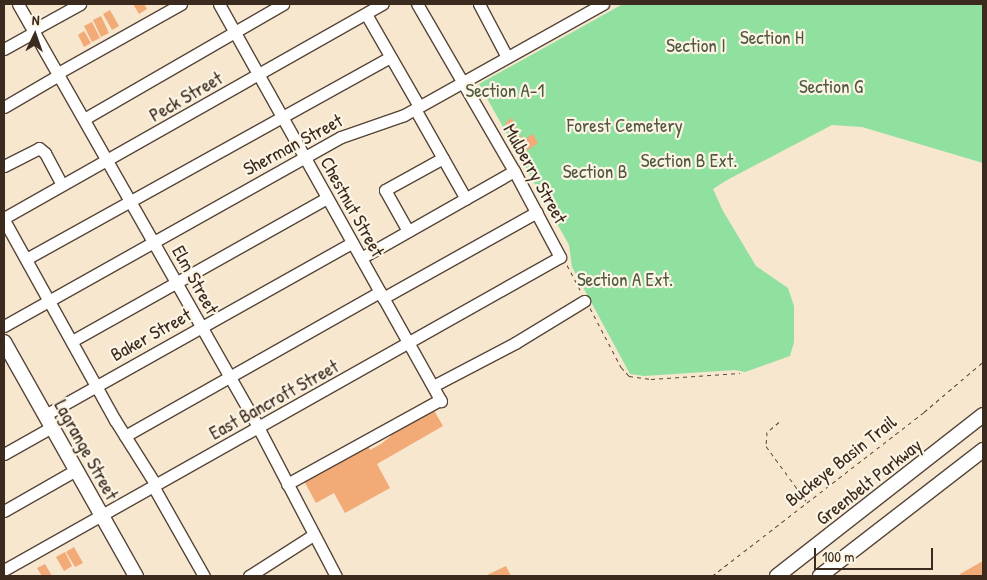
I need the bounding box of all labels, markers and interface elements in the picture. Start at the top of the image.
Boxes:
north arrow [10,10,60,60]
text: N [32,10,40,29]
park label: Section H [740,27,804,49]
park label: Section I [666,35,726,57]
street label: Peck Street [145,67,227,127]
park label: Section G [799,76,863,98]
park label: Section A-1 [466,80,544,102]
street label: Sherman Street [239,109,347,181]
park label: Forest Cemetery [567,115,683,137]
street label: Mulberry Street [498,120,572,228]
park label: Section B Ext. [641,150,737,172]
street label: Chestnut Street [315,153,389,261]
park label: Section B [563,161,627,183]
street label: Elm Street [167,242,223,318]
park label: Section A Ext. [577,269,673,291]
street label: Baker Street [107,304,195,366]
street label: East Bancroft Street [205,355,343,445]
street label: Lagrange Street [49,396,123,504]
street label: Buckeye Basin Trail [781,411,901,511]
street label: Greenbelt Parkway [812,434,926,530]
scale bar [817,538,936,570]
text: 100 m [822,546,855,567]

